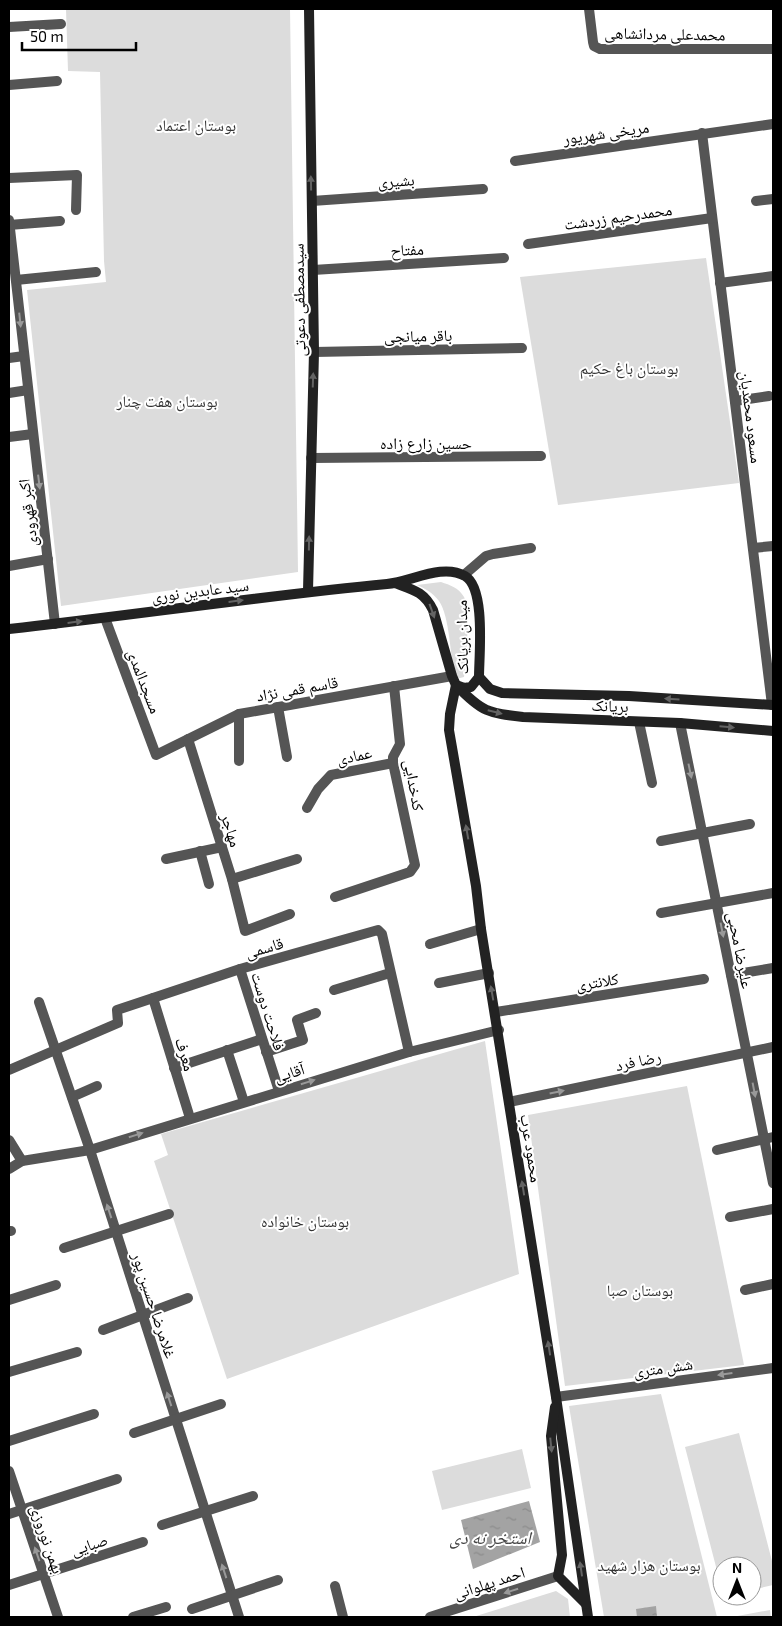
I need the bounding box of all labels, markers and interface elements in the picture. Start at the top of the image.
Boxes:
scale bar [22,20,136,52]
street label: محمدعلی مردانشاهی [604,22,726,46]
text: 50 m [30,27,64,45]
park label: بوستان اعتماد [156,115,236,136]
street label: مریخی شهریور [561,117,651,150]
street label: بشیری [377,169,415,193]
one-way arrow [307,175,315,191]
street label: محمدرحیم زردشت [563,199,674,235]
street label: مفتاح [390,239,424,261]
street label: سیدمصطفی دعوتی [288,243,310,357]
one-way arrow [16,313,24,329]
street label: باقر میانجی [384,325,452,347]
park label: بوستان باغ حکیم [580,358,678,379]
street label: مسعود محمدیان [735,370,767,465]
one-way arrow [310,372,318,388]
park label: بوستان هفت چنار [115,391,218,412]
street label: حسین زارع زاده [380,433,472,454]
one-way arrow [35,474,43,490]
street label: اکبر قهرودی [13,478,43,548]
one-way arrow [305,534,313,550]
street label: سید عابدین نوری [150,575,250,607]
one-way arrow [228,597,244,605]
street label: میدان بریانک [451,600,473,674]
one-way arrow [428,604,436,619]
one-way arrow [67,618,83,626]
street label: مسجدالمدی [122,646,166,717]
street label: قاسم قمی نژاد [255,671,340,706]
one-way arrow [664,694,680,702]
street label: بریانک [591,695,629,716]
one-way arrow [487,709,502,717]
one-way arrow [719,723,735,731]
street label: عمادی [335,742,374,770]
street label: کدخدایی [399,758,429,813]
one-way arrow [686,764,694,779]
street label: مهاجر [217,810,246,849]
one-way arrow [462,824,470,840]
street label: علیرضا محبی [722,910,758,991]
one-way arrow [718,923,726,938]
street label: قاسمی [243,933,286,963]
street label: کلانتری [574,968,620,996]
street label: فلاحت دوست [247,969,290,1053]
one-way arrow [488,984,496,1000]
street label: معرف [171,1035,200,1073]
street label: رضا فرد [613,1046,663,1075]
street label: آقایی [271,1058,308,1088]
one-way arrow [301,1078,316,1086]
one-way arrow [751,1082,759,1098]
one-way arrow [549,1088,565,1096]
street label: محمود عرب [516,1112,547,1184]
one-way arrow [129,1131,144,1139]
one-way arrow [519,1180,527,1196]
one-way arrow [105,1204,113,1219]
park label: بوستان خانواده [261,1211,349,1232]
street label: غلامرضا حسین پور [127,1249,181,1361]
park label: بوستان صبا [607,1280,673,1301]
one-way arrow [544,1340,552,1356]
street label: شش متری [632,1353,694,1383]
one-way arrow [717,1370,733,1378]
one-way arrow [165,1392,173,1407]
one-way arrow [548,1437,556,1453]
street label: بهمن نوروزی [25,1502,69,1577]
water label: استخر نه دی [449,1526,532,1549]
street label: صبایی [68,1529,111,1561]
one-way arrow [33,1547,40,1562]
park label: بوستان هزار شهید [597,1555,701,1576]
north arrow [712,1556,762,1606]
text: N [732,1559,742,1576]
one-way arrow [577,1561,585,1577]
street label: احمد پهلوانی [451,1562,528,1604]
one-way arrow [220,1563,227,1578]
one-way arrow [504,1587,519,1595]

